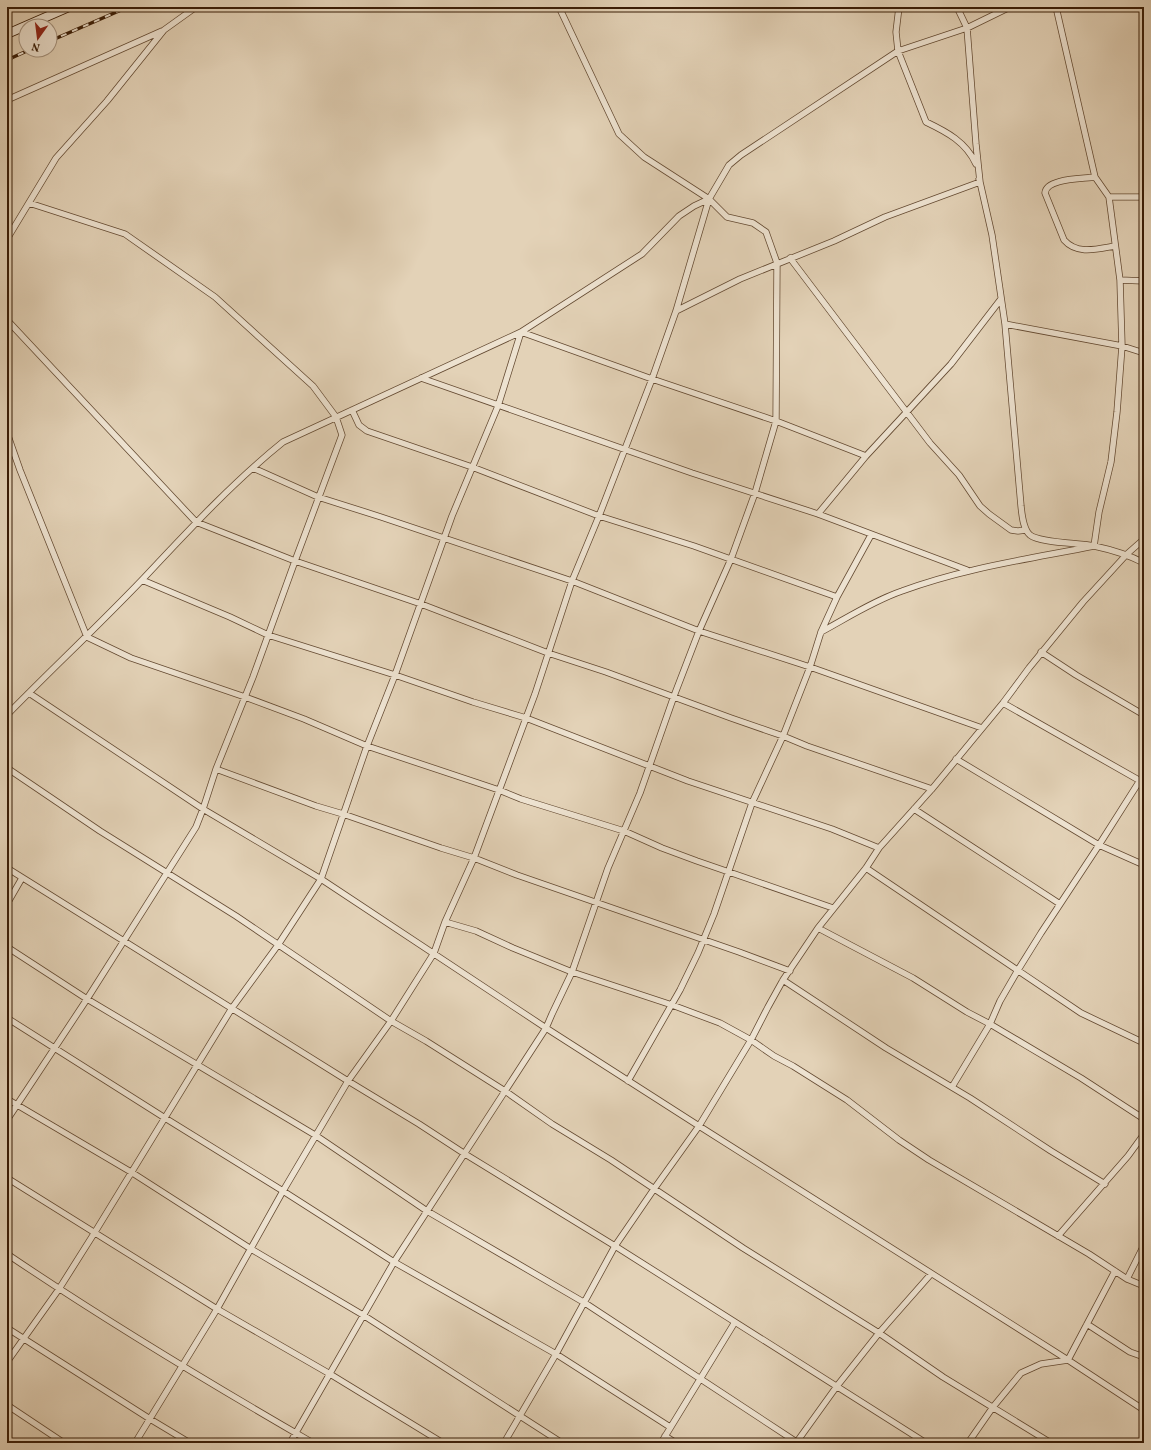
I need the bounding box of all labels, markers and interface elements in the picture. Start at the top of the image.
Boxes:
north arrow [18,18,58,58]
text: N [30,38,42,54]

